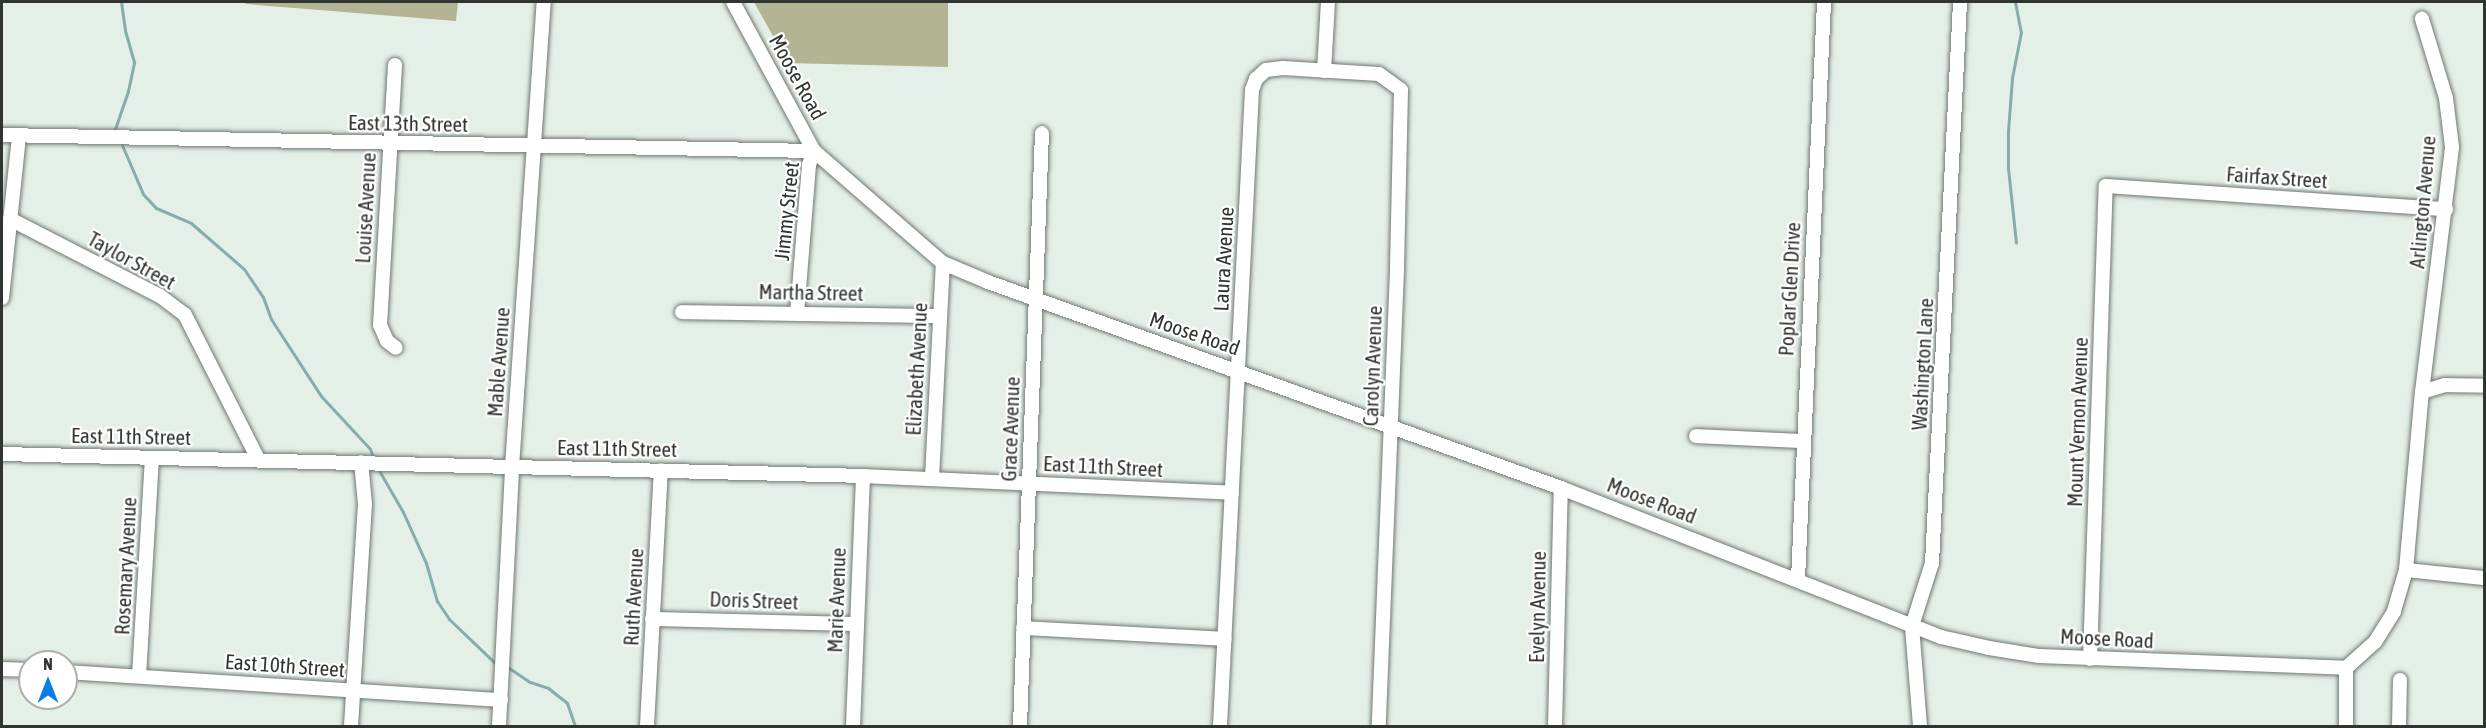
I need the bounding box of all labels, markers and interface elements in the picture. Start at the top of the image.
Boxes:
street label: Moose Road [764,30,832,124]
street label: East 13th Street [348,109,468,137]
street label: Arlington Avenue [2404,135,2440,269]
street label: Louise Avenue [350,152,380,264]
street label: Jimmy Street [768,160,804,262]
street label: Fairfax Street [2225,161,2329,193]
street label: Laura Avenue [1208,206,1238,312]
street label: Poplar Glen Drive [1773,221,1805,357]
street label: Taylor Street [84,226,180,294]
street label: Martha Street [758,278,864,306]
street label: Washington Lane [1906,297,1938,431]
street label: Elizabeth Avenue [900,302,932,436]
street label: Carolyn Avenue [1357,305,1387,427]
street label: Mable Avenue [482,306,514,418]
street label: Moose Road [1147,306,1243,360]
street label: Mount Vernon Avenue [2061,337,2093,507]
street label: Grace Avenue [996,376,1024,482]
street label: East 11th Street [71,422,191,450]
street label: East 11th Street [557,434,677,462]
street label: East 11th Street [1042,450,1164,482]
street label: Moose Road [1604,471,1700,529]
street label: Rosemary Avenue [109,496,141,636]
street label: Ruth Avenue [618,547,648,647]
street label: Marie Avenue [822,547,850,653]
street label: Evelyn Avenue [1523,551,1551,663]
street label: Doris Street [709,586,799,614]
street label: Moose Road [2060,623,2154,653]
street label: East 10th Street [224,648,346,682]
north arrow [18,650,78,710]
text: N [43,655,53,673]

